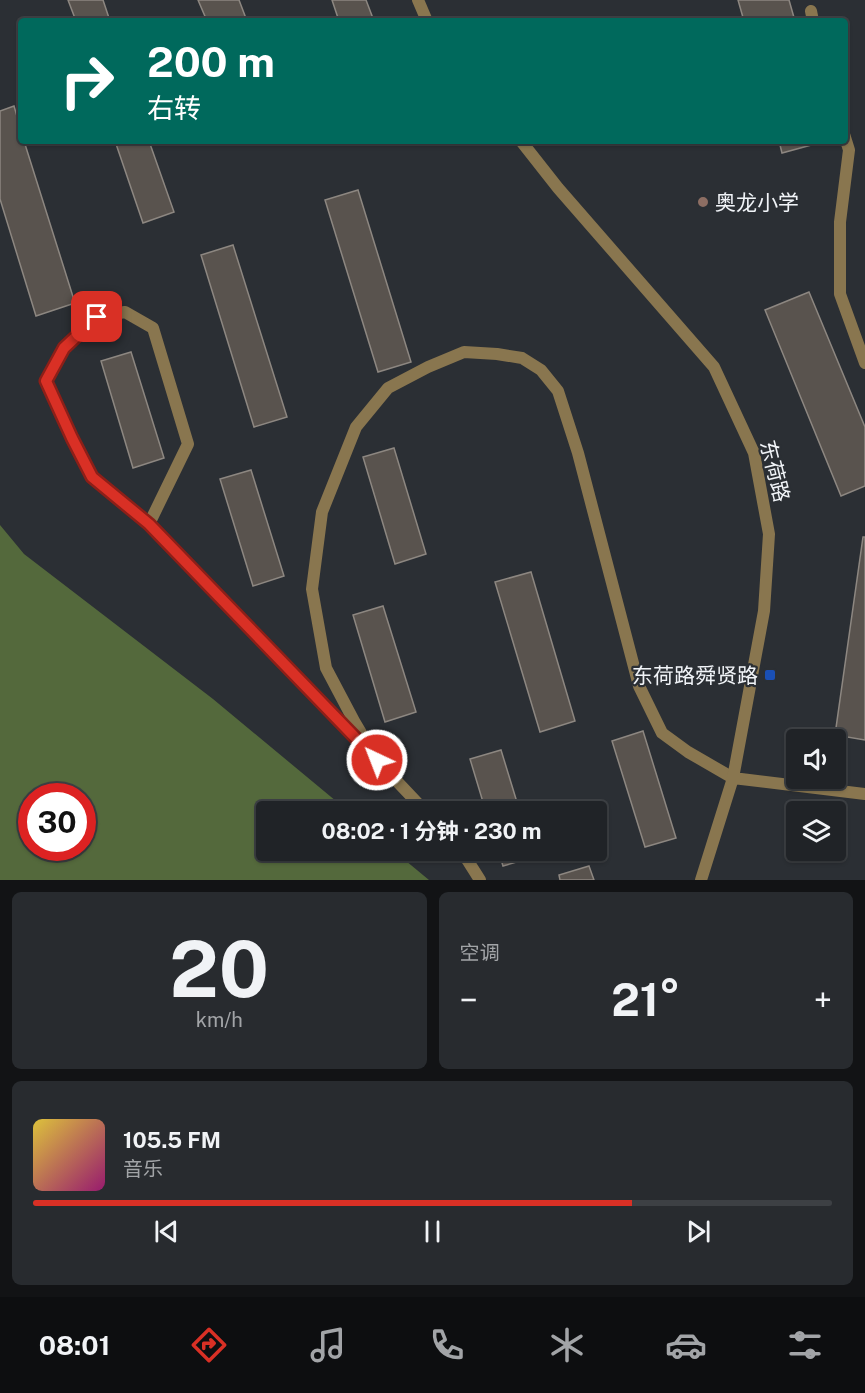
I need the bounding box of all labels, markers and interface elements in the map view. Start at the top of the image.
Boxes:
text: 200 m [147,37,275,86]
icon: right [48,42,126,120]
text: 右转 [147,92,201,124]
place label: 奥龙小学 [715,190,799,215]
marker: 奥龙小学 [696,195,710,209]
pin [71,291,122,342]
icon: arrive [80,300,113,333]
street label: 东荷路 [755,437,795,505]
place label: 东荷路舜贤路 [632,663,758,688]
marker: 东荷路舜贤路 [763,668,777,682]
position arrow [345,728,409,792]
map controls [786,729,846,861]
button: sound [786,729,846,789]
speed limit sign: 30 [18,783,96,861]
button: layers [786,801,846,861]
text: 08:02 · 1 分钟 · 230 m [322,818,541,844]
text: 20 [169,923,269,1015]
text: 空调 [460,941,500,965]
text: 21° [611,973,680,1026]
text: − [460,981,478,1019]
text: + [814,981,832,1019]
text: km/h [196,1008,243,1032]
text: 105.5 FM [123,1127,221,1153]
text: 音乐 [123,1157,163,1181]
icon: previous [150,1215,183,1248]
icon: pause [416,1215,449,1248]
icon: next [682,1215,715,1248]
icon: directions [188,1324,230,1366]
icon: music [307,1324,349,1366]
icon: phone [426,1324,468,1366]
icon: climate [546,1324,588,1366]
icon: car [665,1324,707,1366]
icon: filters [784,1324,826,1366]
text: 08:01 [39,1329,110,1361]

